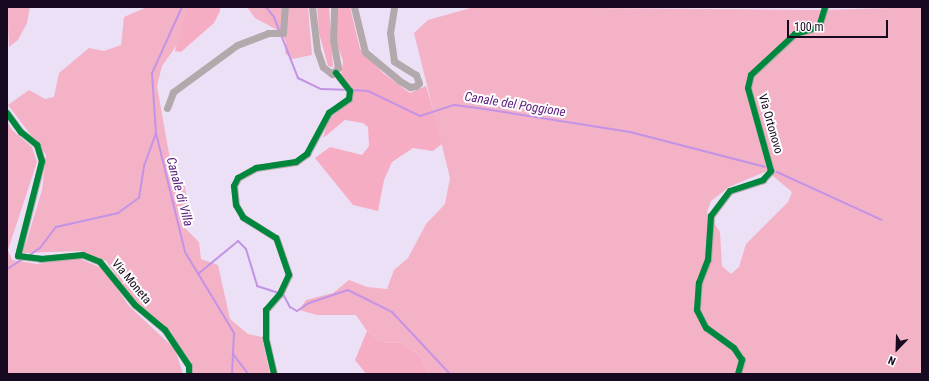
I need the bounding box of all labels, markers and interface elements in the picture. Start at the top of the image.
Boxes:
scale bar [789,12,890,38]
text: 100 m [794,20,824,34]
water label: Canale del Poggione [463,89,567,121]
street label: Via Ortonovo [755,92,785,156]
water label: Canale di Villa [162,156,196,228]
street label: Via Moneta [108,257,154,307]
north arrow [877,329,917,369]
text: N [886,353,898,368]

